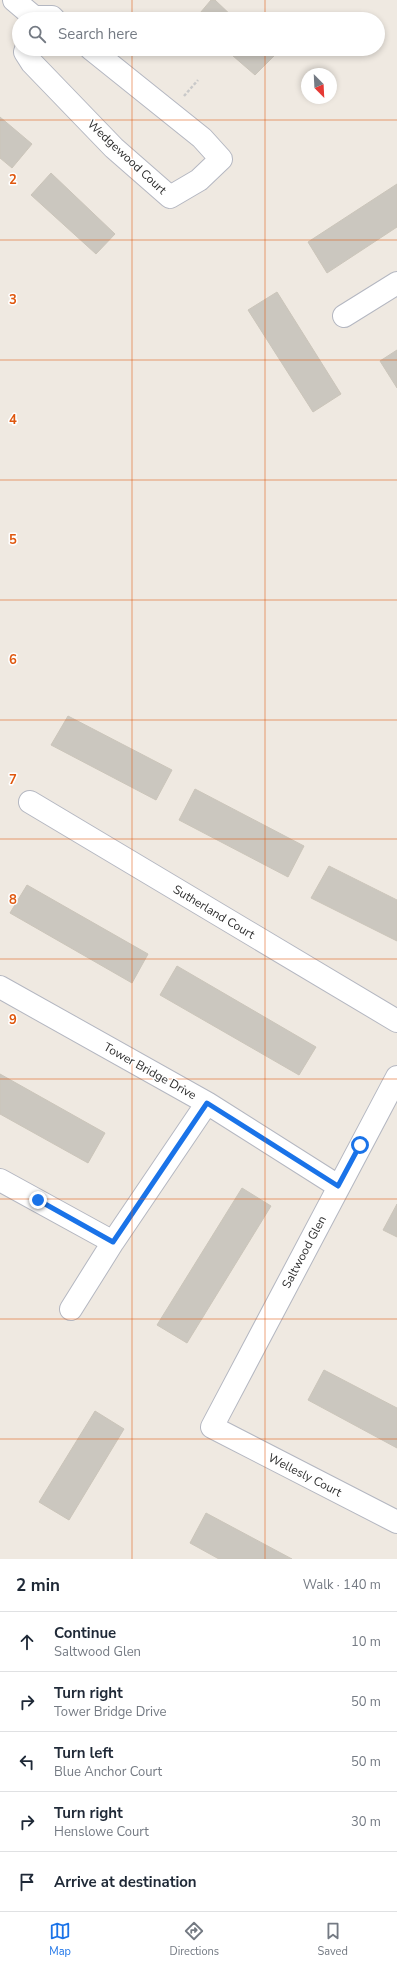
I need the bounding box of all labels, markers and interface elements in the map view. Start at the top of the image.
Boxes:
search box [12,12,385,56]
icon: search [26,23,48,45]
text: Search here [58,24,138,44]
north arrow [301,68,337,104]
street label: Wedgewood Court [84,116,171,198]
text: 2 [9,171,17,189]
text: 3 [9,291,17,309]
text: 4 [9,411,17,429]
text: 5 [9,531,17,549]
text: 6 [9,651,17,669]
text: 7 [9,771,17,789]
street label: Sutherland Court [170,881,258,943]
text: 8 [9,891,17,909]
text: 9 [9,1011,17,1029]
street label: Tower Bridge Drive [101,1039,199,1103]
route start [351,1136,369,1154]
route end [29,1191,47,1209]
street label: Saltwood Glen [278,1213,330,1291]
street label: Wellesly Court [265,1450,345,1501]
text: 2 min [16,1574,60,1597]
text: Walk · 140 m [303,1576,381,1594]
text: Continue [54,1623,116,1643]
icon: ahead [16,1631,38,1653]
text: 10 m [351,1633,381,1651]
text: Saltwood Glen [54,1643,141,1661]
text: Turn right [54,1683,123,1703]
icon: right [16,1691,38,1713]
text: 50 m [351,1693,381,1711]
text: Tower Bridge Drive [54,1703,166,1721]
text: Turn left [54,1743,113,1763]
icon: left [16,1751,38,1773]
text: 50 m [351,1753,381,1771]
text: Blue Anchor Court [54,1763,162,1781]
text: Turn right [54,1803,123,1823]
icon: right [16,1811,38,1833]
text: 30 m [351,1813,381,1831]
text: Henslowe Court [54,1823,149,1841]
icon: arrive [16,1871,38,1893]
text: Arrive at destination [54,1872,197,1892]
tab: Map [49,1920,71,1959]
tab: Directions [169,1920,219,1959]
tab: Saved [317,1920,348,1959]

